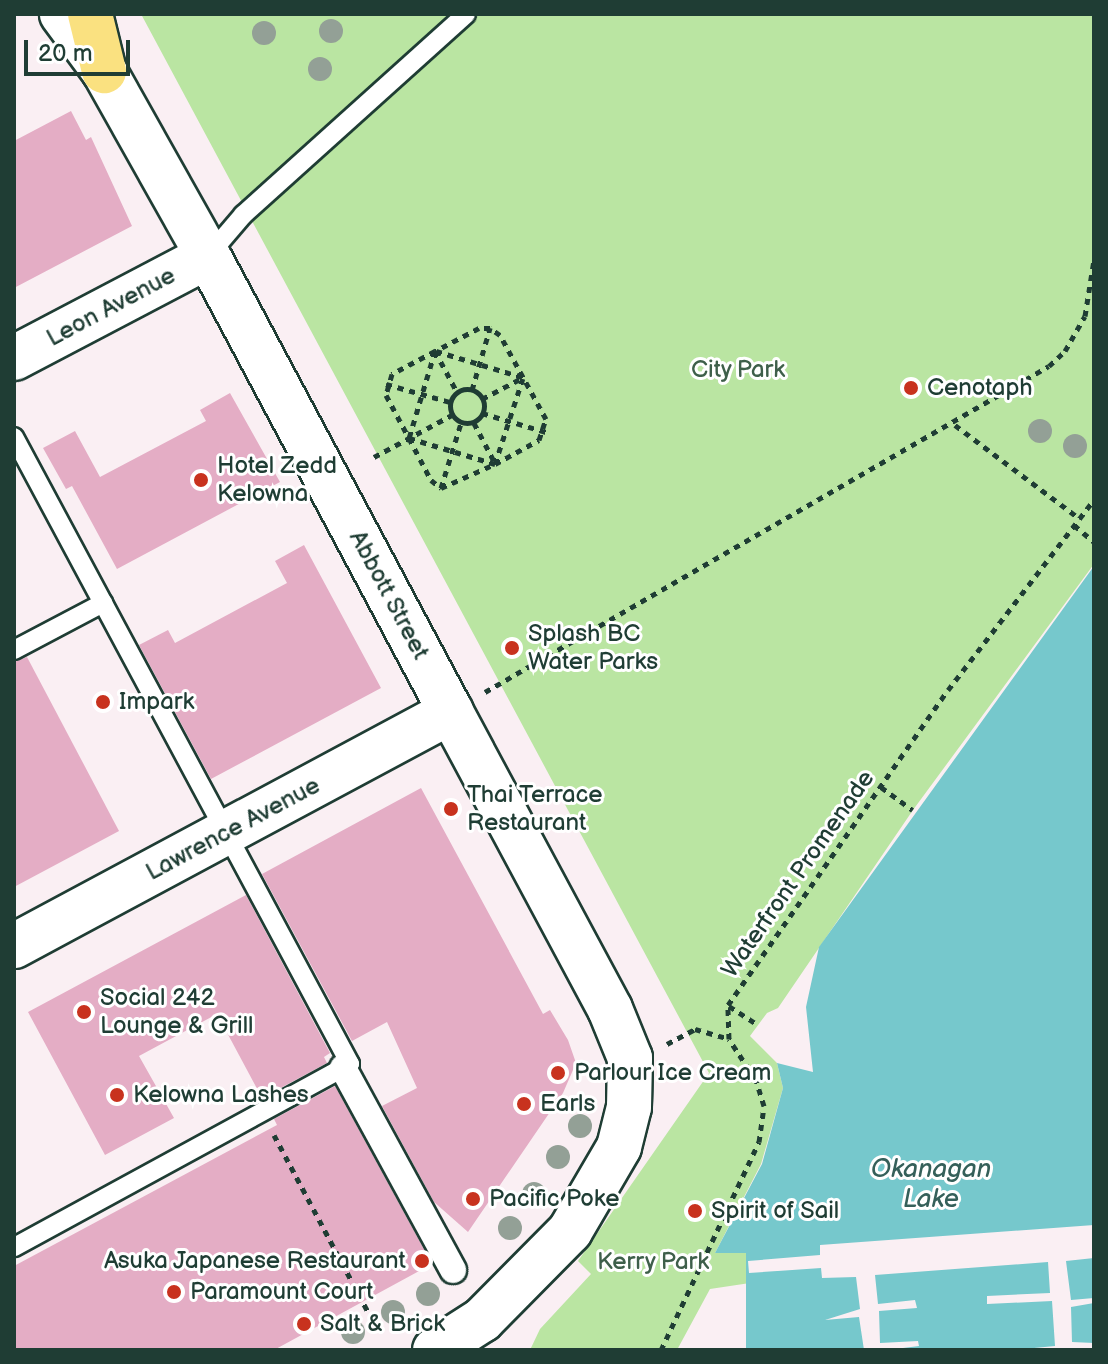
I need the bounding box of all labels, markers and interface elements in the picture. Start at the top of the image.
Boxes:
scale bar [28,24,134,74]
text: 20 m [38,39,93,68]
street label: Leon Avenue [42,261,180,353]
park label: City Park [690,356,786,384]
place label: Cenotaph [927,374,1033,402]
marker: Cenotaph [902,379,920,397]
place label: Hotel Zedd Kelowna [217,452,337,508]
marker: Hotel Zedd Kelowna [192,471,210,489]
street label: Abbott Street [343,525,435,665]
place label: Splash BC Water Parks [528,620,658,676]
marker: Splash BC Water Parks [503,639,521,657]
place label: Impark [119,688,194,716]
marker: Impark [94,693,112,711]
street label: Waterfront Promenade [716,765,880,983]
street label: Lawrence Avenue [141,771,325,887]
place label: Thai Terrace Restaurant [467,781,603,837]
marker: Thai Terrace Restaurant [442,800,460,818]
place label: Social 242 Lounge & Grill [100,984,253,1040]
marker: Social 242 Lounge & Grill [75,1003,93,1021]
place label: Parlour Ice Cream [574,1059,771,1087]
marker: Parlour Ice Cream [549,1064,567,1082]
place label: Kelowna Lashes [133,1081,309,1109]
marker: Kelowna Lashes [108,1086,126,1104]
place label: Earls [540,1090,595,1118]
marker: Earls [515,1095,533,1113]
water label: Okanagan Lake [871,1154,991,1216]
place label: Pacific Poke [489,1185,619,1213]
marker: Pacific Poke [464,1190,482,1208]
place label: Spirit of Sail [711,1197,840,1225]
marker: Spirit of Sail [686,1202,704,1220]
place label: Asuka Japanese Restaurant [103,1247,406,1275]
park label: Kerry Park [596,1248,710,1276]
marker: Asuka Japanese Restaurant [413,1252,431,1270]
place label: Paramount Court [190,1278,374,1306]
marker: Paramount Court [165,1283,183,1301]
place label: Salt & Brick [320,1310,445,1338]
marker: Salt & Brick [295,1315,313,1333]

